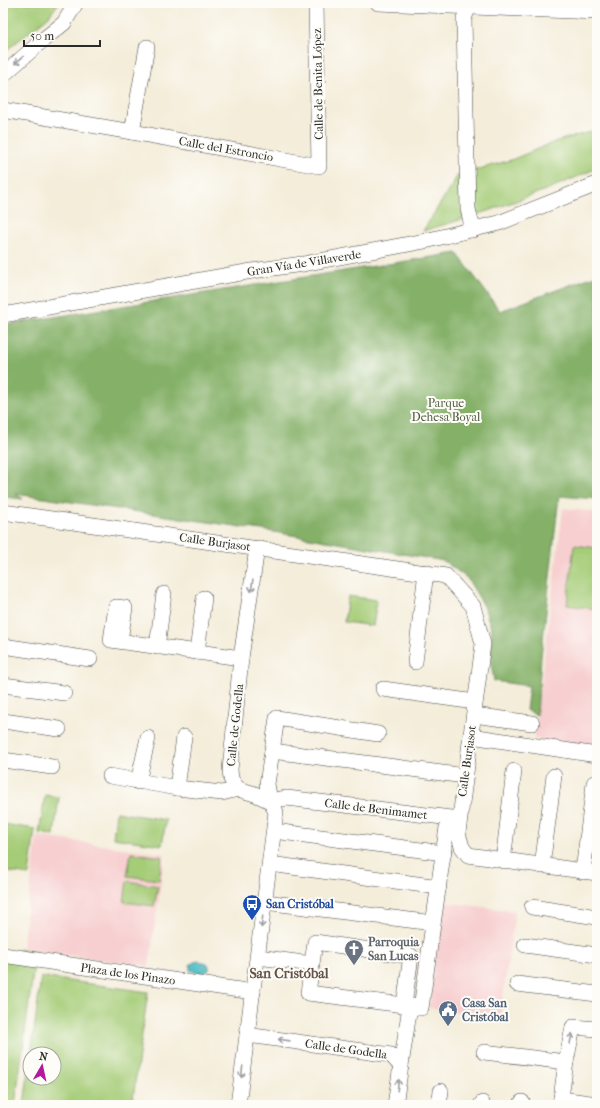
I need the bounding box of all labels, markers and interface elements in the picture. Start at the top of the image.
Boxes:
scale bar [24,22,100,48]
street label: Calle de Benita López [310,27,326,140]
text: 50 m [30,29,54,43]
one-way arrow [15,55,25,64]
street label: Calle del Estroncio [178,134,274,164]
street label: Gran Vía de Villaverde [246,247,362,279]
park label: Parque Dehesa Boyal [412,396,481,424]
street label: Calle Burjasot [178,530,252,554]
one-way arrow [248,579,256,592]
street label: Calle de Godella [224,683,246,767]
street label: Calle Burjasot [455,724,479,798]
street label: Calle de Benimamet [324,796,429,822]
bus stop icon: San Cristóbal [241,893,263,921]
place label: San Cristóbal [266,897,335,911]
one-way arrow [258,915,266,928]
place label: Parroquia San Lucas [368,935,419,963]
church icon: Parroquia San Lucas [343,938,365,966]
street label: Plaza de los Pinazo [80,960,176,988]
district label: San Cristóbal [249,965,329,982]
place label: Casa San Cristóbal [462,996,509,1024]
public building icon: Casa San Cristóbal [437,999,459,1027]
one-way arrow [567,1033,575,1046]
one-way arrow [278,1036,291,1044]
street label: Calle de Godella [304,1036,388,1062]
north arrow [22,1046,62,1086]
text: N [38,1050,49,1064]
one-way arrow [238,1065,246,1078]
one-way arrow [394,1079,402,1092]

